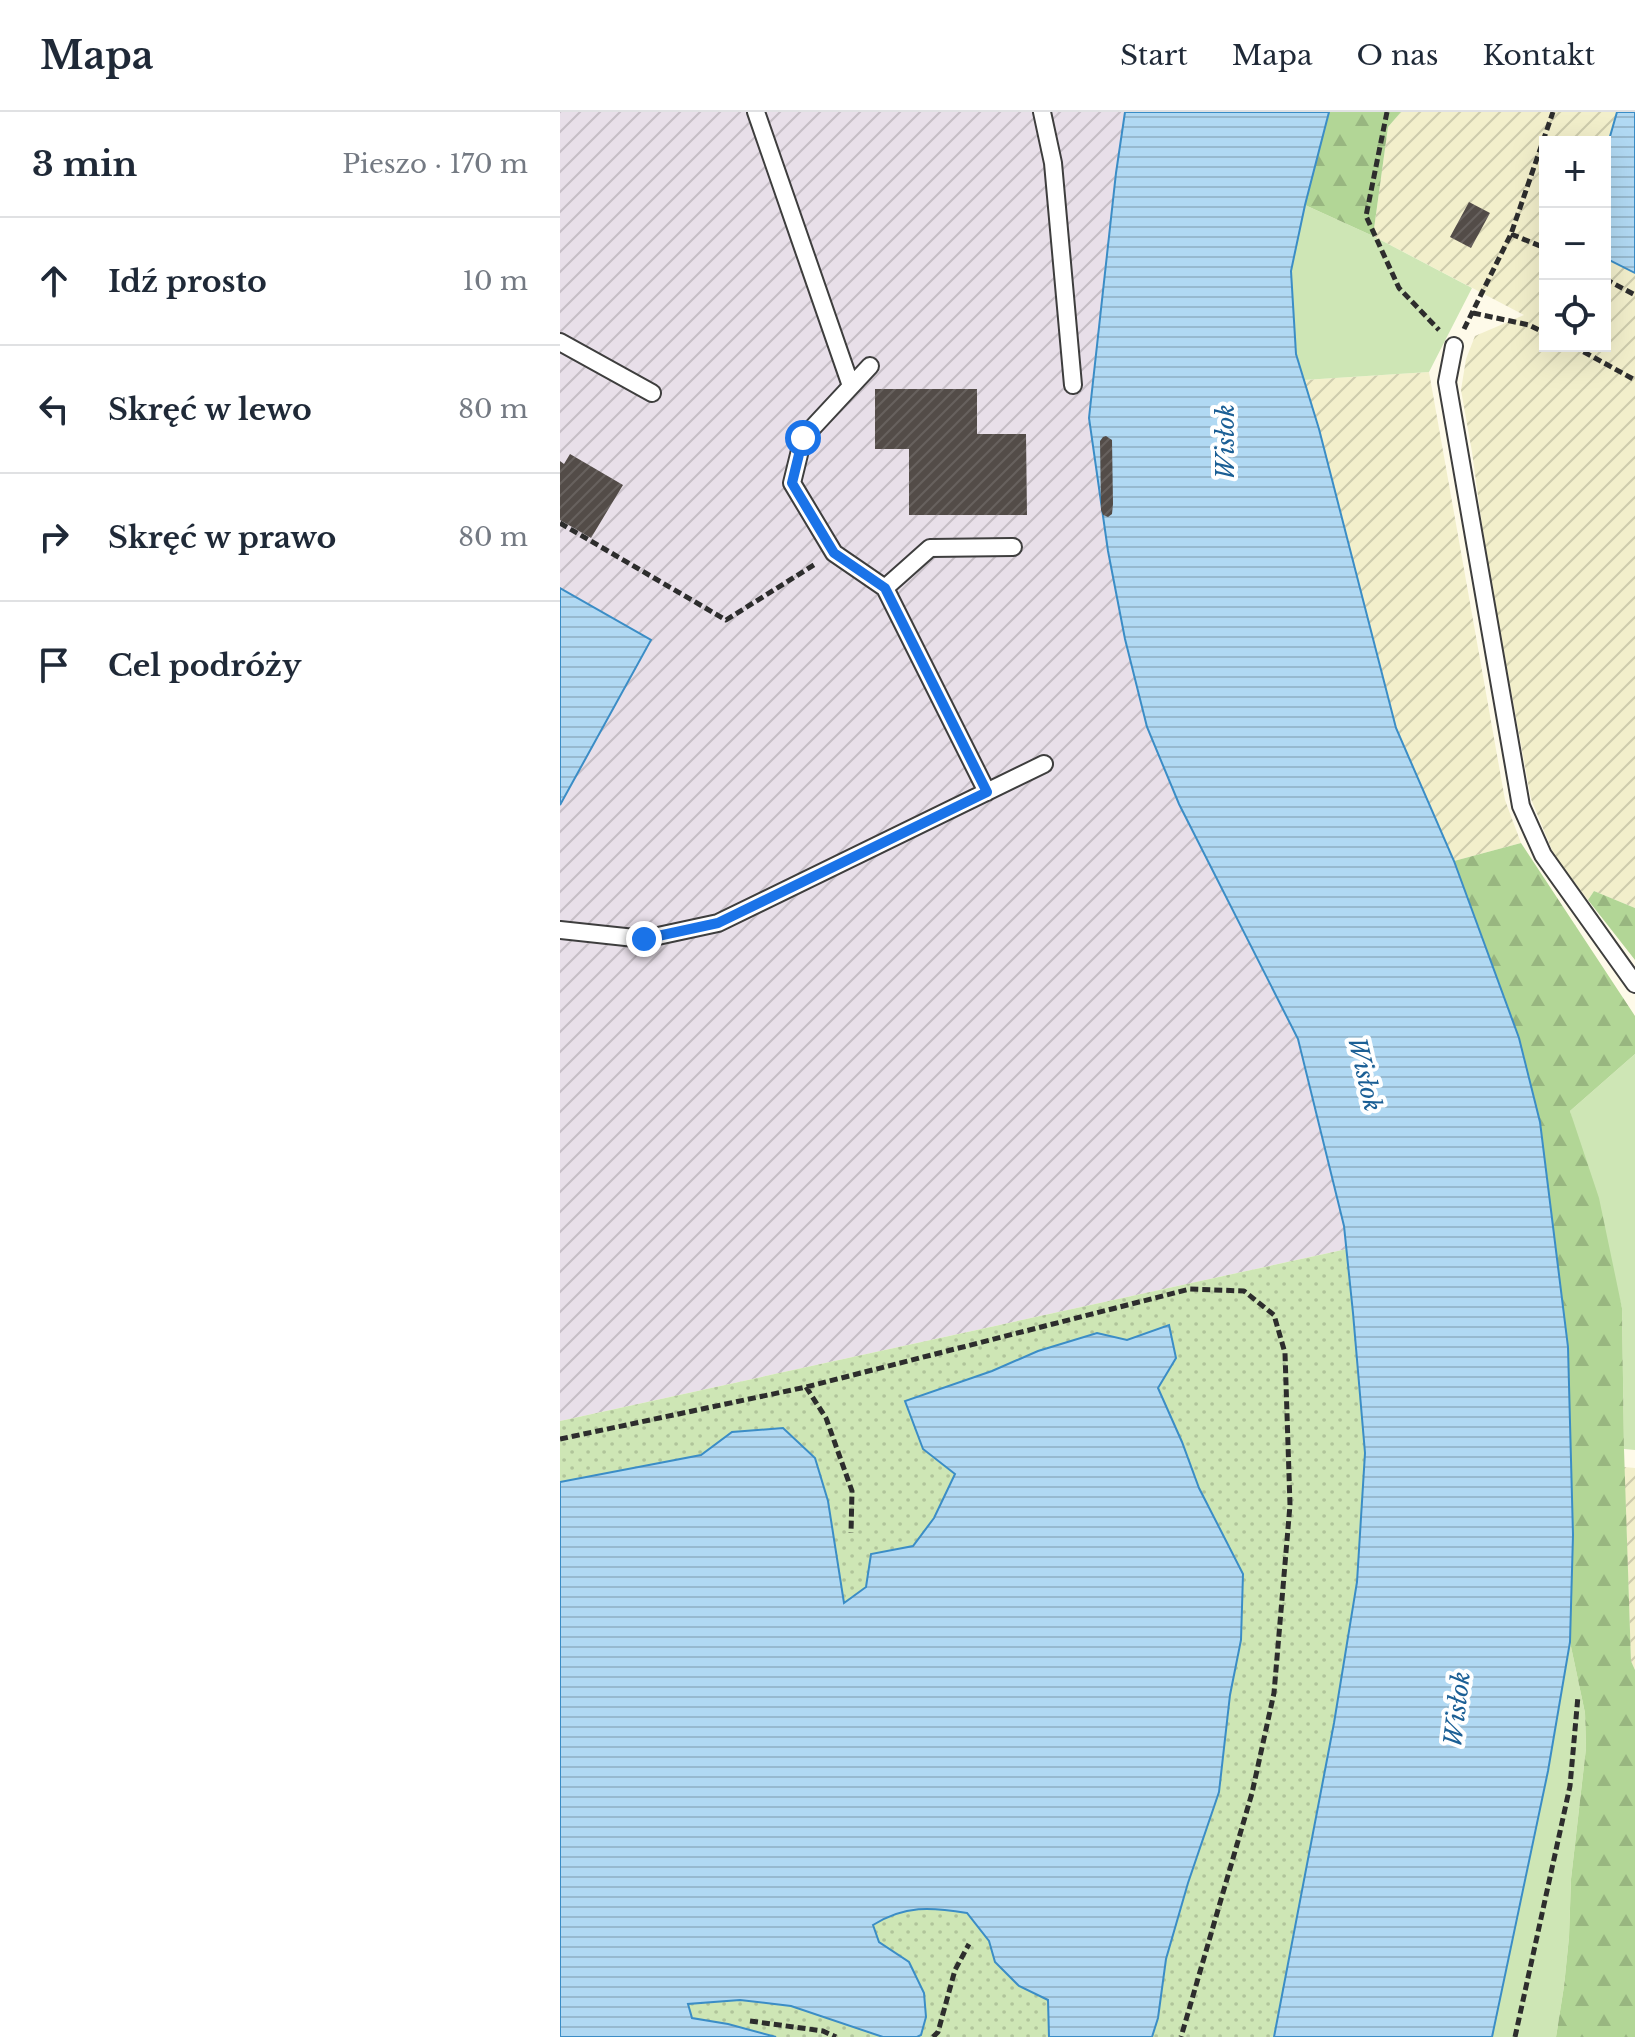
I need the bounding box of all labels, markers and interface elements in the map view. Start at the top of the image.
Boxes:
text: Mapa [40,32,154,79]
text: Start [1120,38,1188,73]
text: Mapa [1232,38,1312,73]
text: O nas [1356,38,1438,73]
text: Kontakt [1482,38,1595,73]
map controls [1539,136,1611,352]
button: + [1539,136,1611,208]
text: 3 min [32,143,137,185]
text: Pieszo · 170 m [342,148,528,180]
button: − [1539,208,1611,280]
icon: ahead [32,259,76,303]
text: Idź prosto [108,263,267,300]
text: 10 m [462,265,528,297]
button: locate [1539,280,1611,352]
icon: left [32,387,76,431]
text: Skręć w lewo [108,391,312,428]
text: 80 m [458,393,528,425]
water label: Wisłok [1211,404,1240,480]
route start [785,420,821,456]
icon: right [32,515,76,559]
text: Skręć w prawo [108,519,336,556]
text: 80 m [458,521,528,553]
icon: arrive [32,643,76,687]
text: Cel podróży [108,647,301,684]
route end [626,921,662,957]
water label: Wisłok [1342,1034,1388,1114]
water label: Wisłok [1438,1670,1476,1748]

